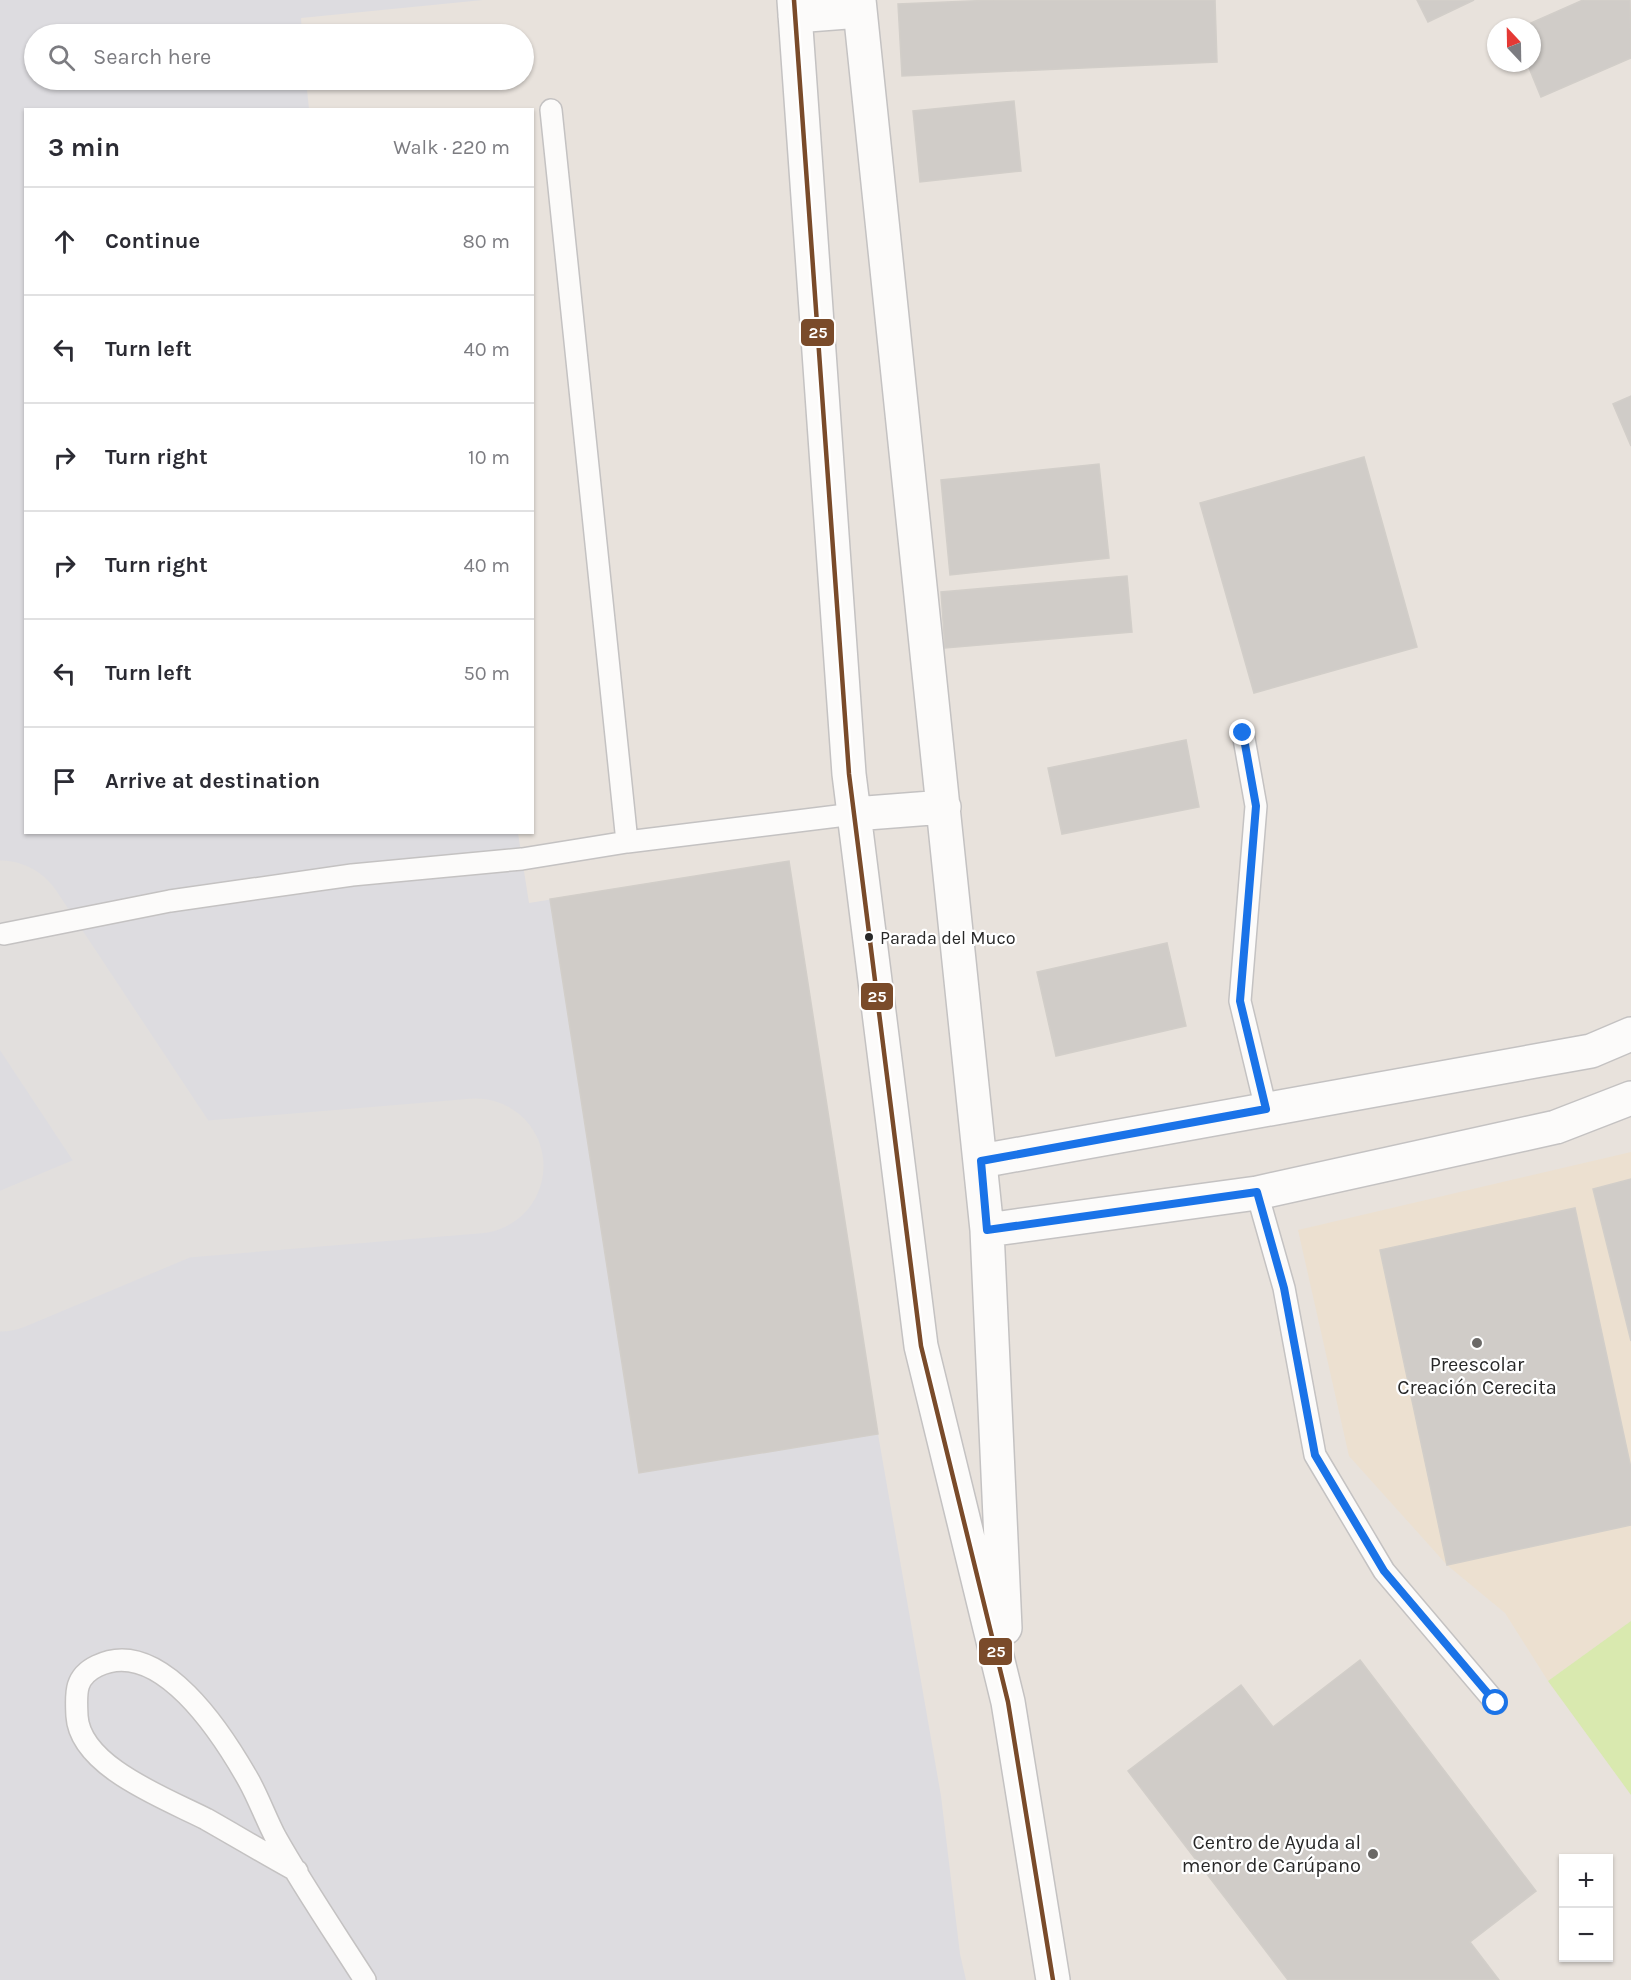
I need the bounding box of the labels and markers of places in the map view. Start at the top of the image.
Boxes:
place label: Parada del Muco [880,927,1016,949]
marker: Parada del Muco [863,931,875,943]
marker: Preescolar Creación Cerecita [1470,1336,1484,1350]
place label: Preescolar Creación Cerecita [1397,1353,1557,1399]
place label: Centro de Ayuda al menor de Carúpano [1182,1831,1361,1877]
marker: Centro de Ayuda al menor de Carúpano [1366,1847,1380,1861]

